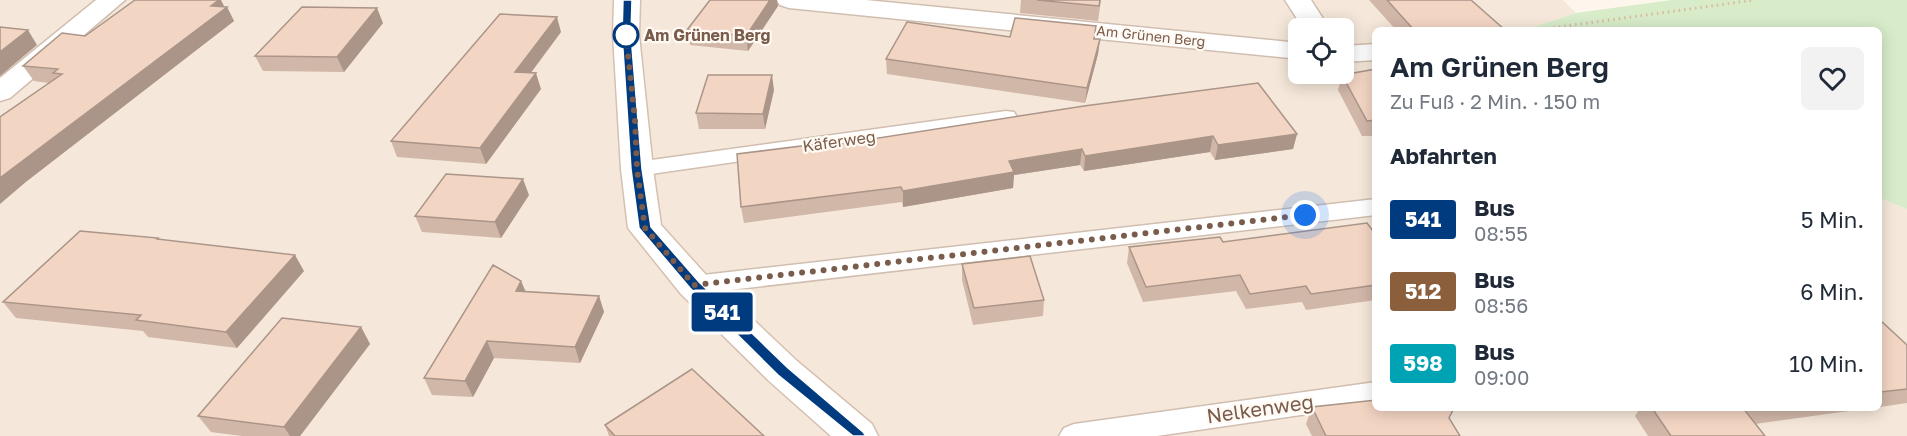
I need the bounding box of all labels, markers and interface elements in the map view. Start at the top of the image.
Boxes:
map controls [1288,18,1354,84]
button: locate [1288,18,1354,84]
street label: Am Grünen Berg [1096,21,1206,50]
marker: Am Grünen Berg [613,22,639,48]
place label: Am Grünen Berg [644,25,770,45]
button: heart [1801,47,1864,110]
text: Am Grünen Berg [1390,50,1609,83]
text: Zu Fuß · 2 Min. · 150 m [1390,89,1600,113]
street label: Käferweg [801,126,877,156]
text: Abfahrten [1390,142,1497,169]
text: Bus [1474,194,1515,221]
your location [1290,200,1320,230]
text: 541 [1405,206,1441,232]
text: 5 Min. [1801,206,1864,233]
text: 08:55 [1474,221,1528,245]
text: Bus [1474,266,1515,293]
text: 512 [1405,278,1441,304]
text: 6 Min. [1800,278,1864,305]
line badge: 541 [688,292,756,332]
text: 08:56 [1474,293,1528,317]
text: 541 [704,299,740,325]
text: Bus [1474,338,1515,365]
text: 598 [1403,350,1443,376]
text: 10 Min. [1789,350,1864,377]
text: 09:00 [1474,365,1529,389]
street label: Nelkenweg [1205,389,1315,427]

